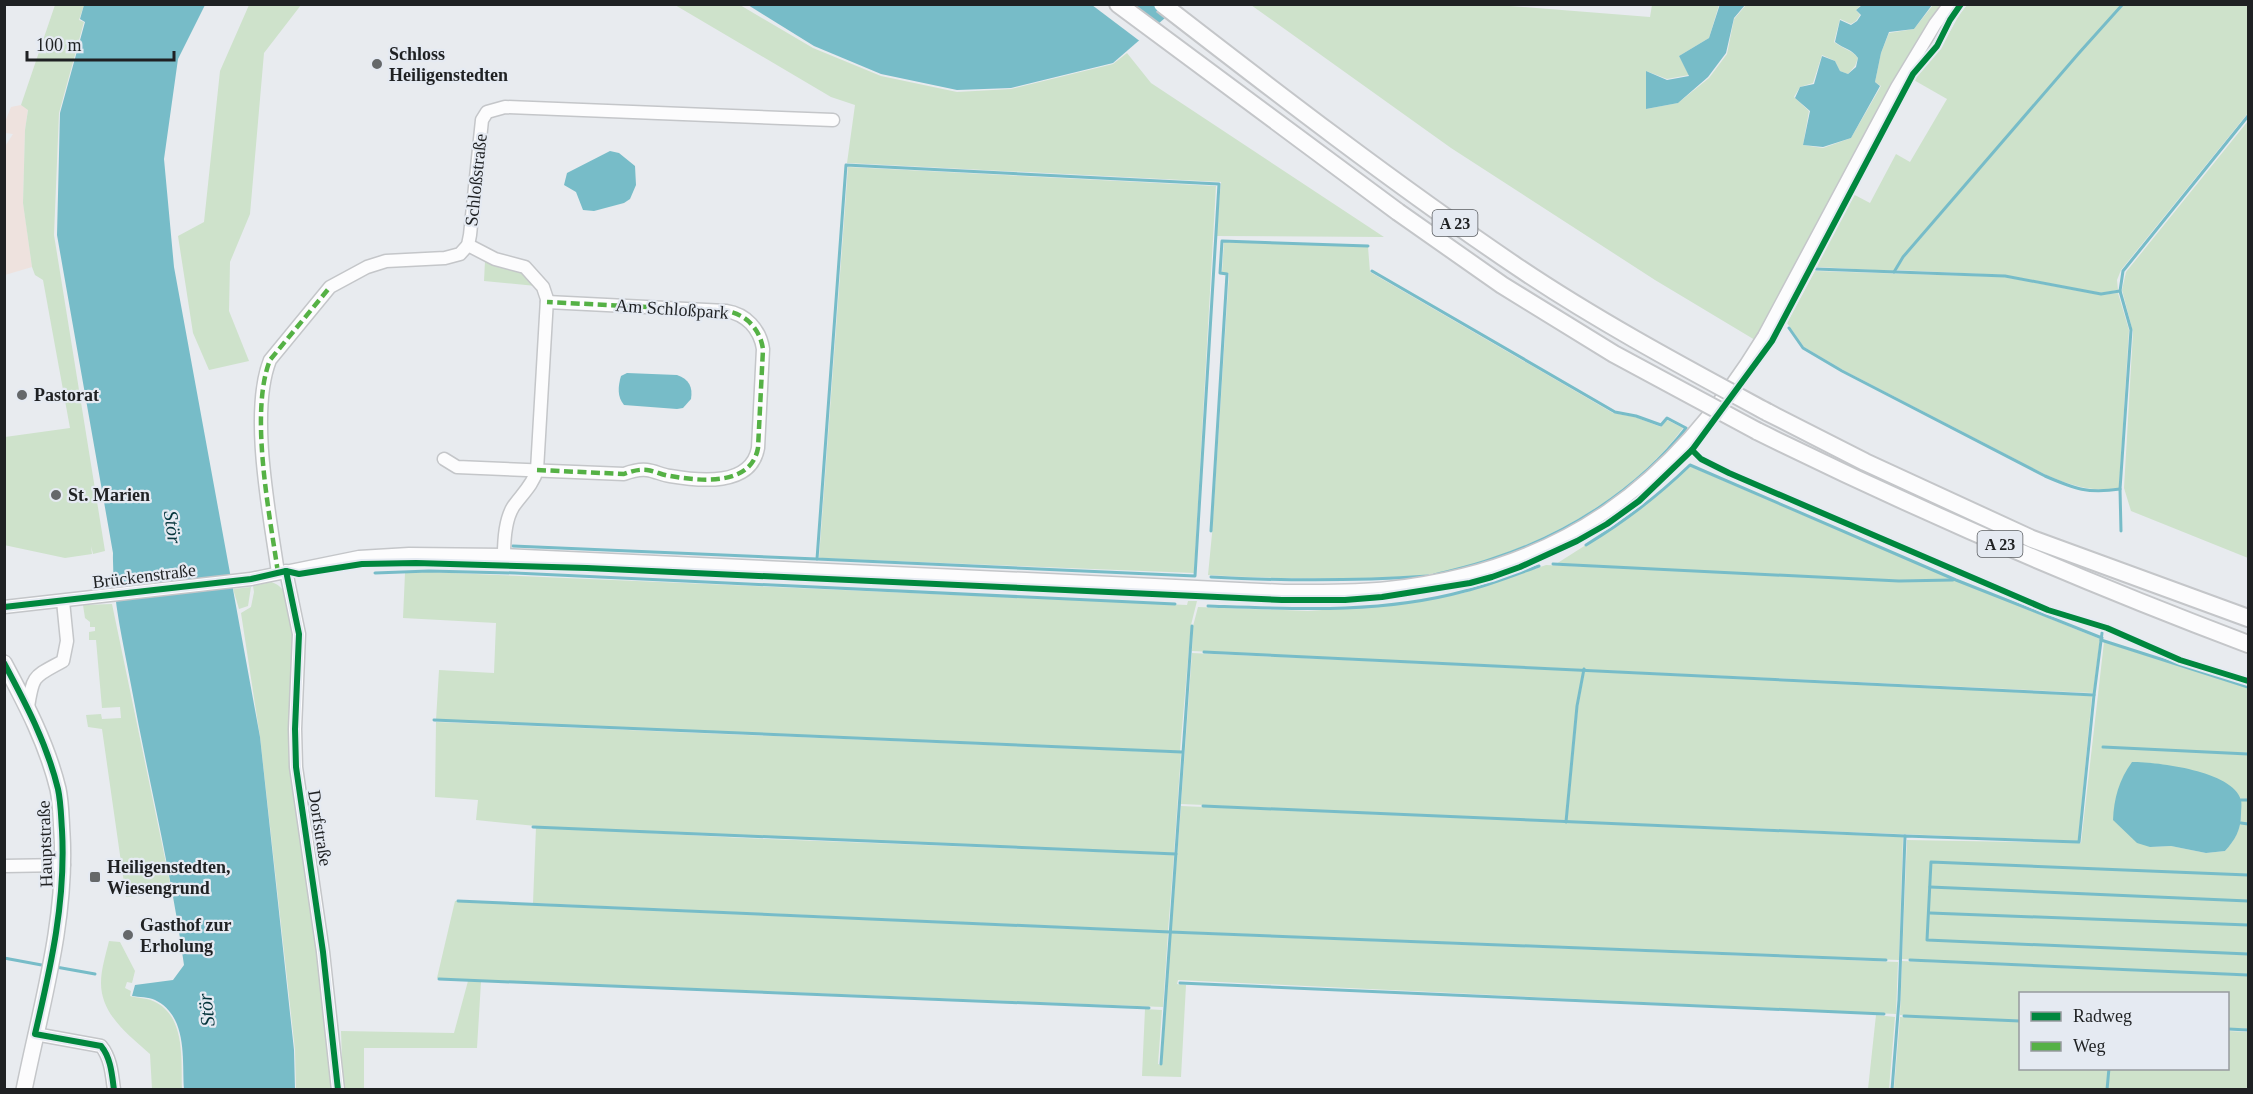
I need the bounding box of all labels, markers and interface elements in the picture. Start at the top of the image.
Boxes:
scale bar [27,24,174,62]
text: 100 m [36,35,82,55]
place label: Schloss Heiligenstedten [389,44,508,85]
marker: Schloss Heiligenstedten [370,57,384,71]
street label: Schloßstraße [461,133,491,227]
road number: A 23 [1432,210,1478,236]
street label: Am Schloßpark [615,295,729,323]
place label: Pastorat [34,385,99,405]
marker: Pastorat [15,388,29,402]
place label: St. Marien [68,485,150,505]
marker: St. Marien [49,488,63,502]
water label: Stör [160,509,186,545]
road number: A 23 [1978,531,2022,557]
street label: Brückenstraße [91,560,197,592]
street label: Dorfstraße [304,788,336,868]
street label: Hauptstraße [33,800,57,888]
place label: Heiligenstedten, Wiesengrund [107,857,231,898]
marker: Heiligenstedten, Wiesengrund [88,870,102,884]
place label: Gasthof zur Erholung [140,915,232,956]
marker: Gasthof zur Erholung [121,928,135,942]
water label: Stör [193,992,219,1028]
legend [2019,992,2229,1070]
text: Radweg [2073,1006,2132,1026]
text: Weg [2073,1036,2106,1056]

